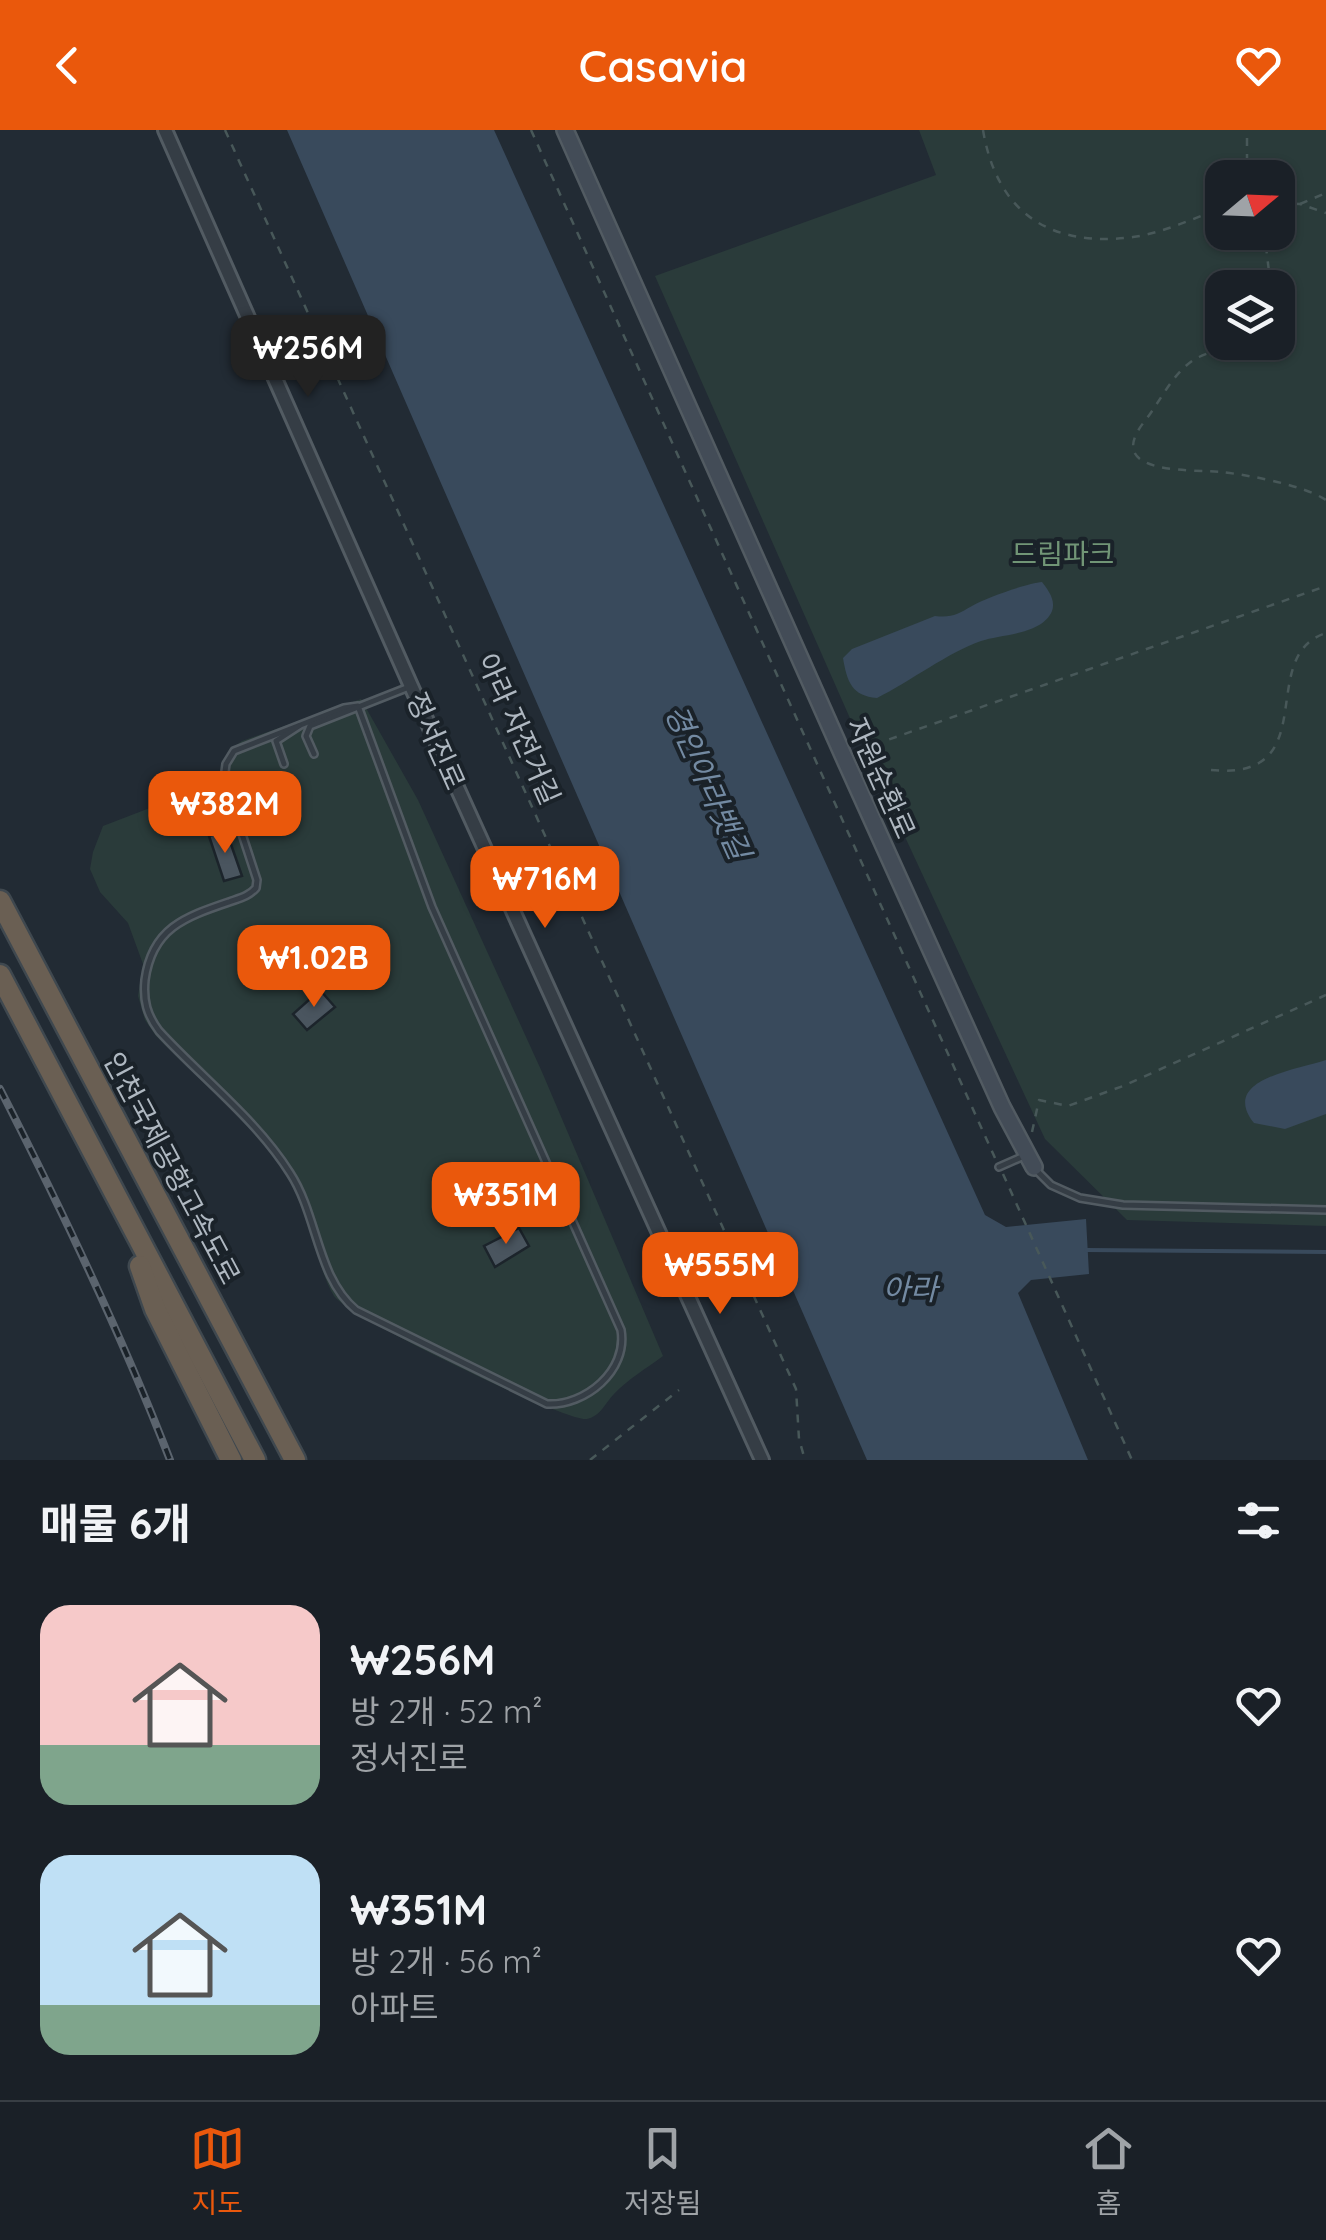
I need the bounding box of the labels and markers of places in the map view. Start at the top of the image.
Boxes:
pin: ₩256M [238,315,378,400]
pin: ₩382M [155,771,295,856]
pin: ₩716M [475,846,615,931]
pin: ₩1.02B [233,925,395,1010]
pin: ₩351M [436,1162,576,1247]
pin: ₩555M [650,1232,790,1317]

